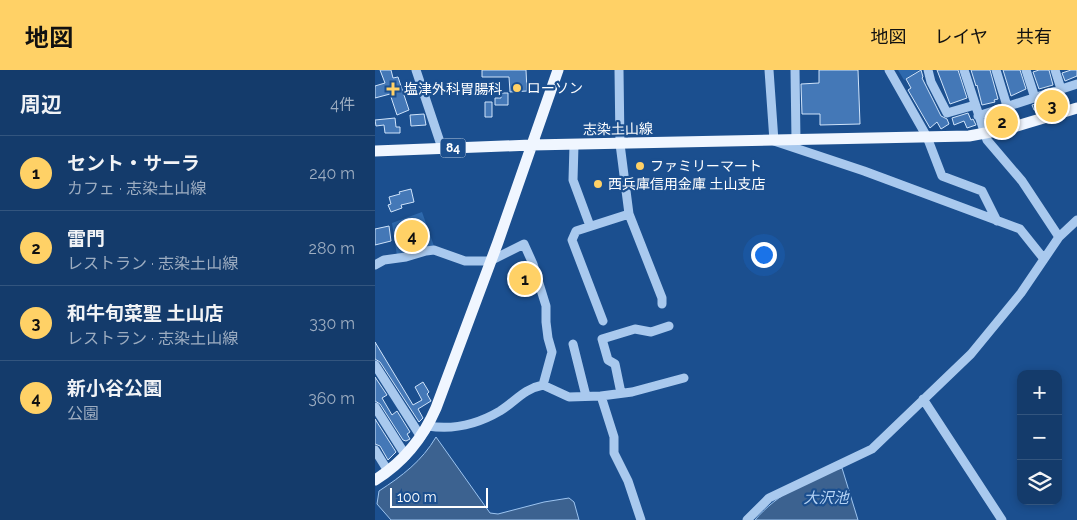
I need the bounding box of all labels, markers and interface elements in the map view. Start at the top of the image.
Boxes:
text: 地図 [25,23,73,52]
text: 地図 [871,26,907,47]
text: レイヤ [935,26,988,47]
text: 共有 [1016,26,1052,47]
place label: ローソン [527,80,583,96]
place label: 塩津外科胃腸科 [404,81,502,97]
marker: 塩津外科胃腸科 [386,82,400,96]
marker: ローソン [511,82,523,94]
pin: 3 [1036,87,1068,125]
text: 周辺 [20,92,62,117]
text: 4件 [330,95,355,114]
pin: 2 [986,103,1018,141]
street label: 志染土山線 [583,120,653,138]
road number: 84 [441,138,465,158]
text: セント・サーラ [67,152,200,174]
place label: ファミリーマート [650,158,762,174]
marker: ファミリーマート [634,160,646,172]
text: 1 [32,164,40,183]
text: 240 m [309,164,355,183]
place label: 西兵庫信用金庫 土山支店 [608,176,766,192]
marker: 西兵庫信用金庫 土山支店 [592,178,604,190]
text: カフェ · 志染土山線 [67,179,206,198]
pin: 4 [396,217,428,255]
text: 雷門 [67,227,105,249]
text: 2 [31,239,41,258]
text: 280 m [309,239,355,258]
your location [751,242,777,268]
text: レストラン · 志染土山線 [67,254,238,273]
pin: 1 [509,260,541,298]
text: 和牛旬菜聖 土山店 [67,302,224,324]
text: 3 [32,314,40,333]
text: 330 m [309,314,355,333]
text: レストラン · 志染土山線 [67,329,238,348]
map controls [1017,370,1062,505]
button: + [1017,370,1062,415]
text: 新小谷公園 [67,377,162,399]
text: 4 [31,389,41,408]
text: 360 m [308,389,355,408]
text: 公園 [67,404,99,423]
button: − [1017,415,1062,460]
button: layers [1017,460,1062,505]
scale bar [390,485,487,508]
text: 100 m [397,489,437,505]
water label: 大沢池 [803,489,850,507]

